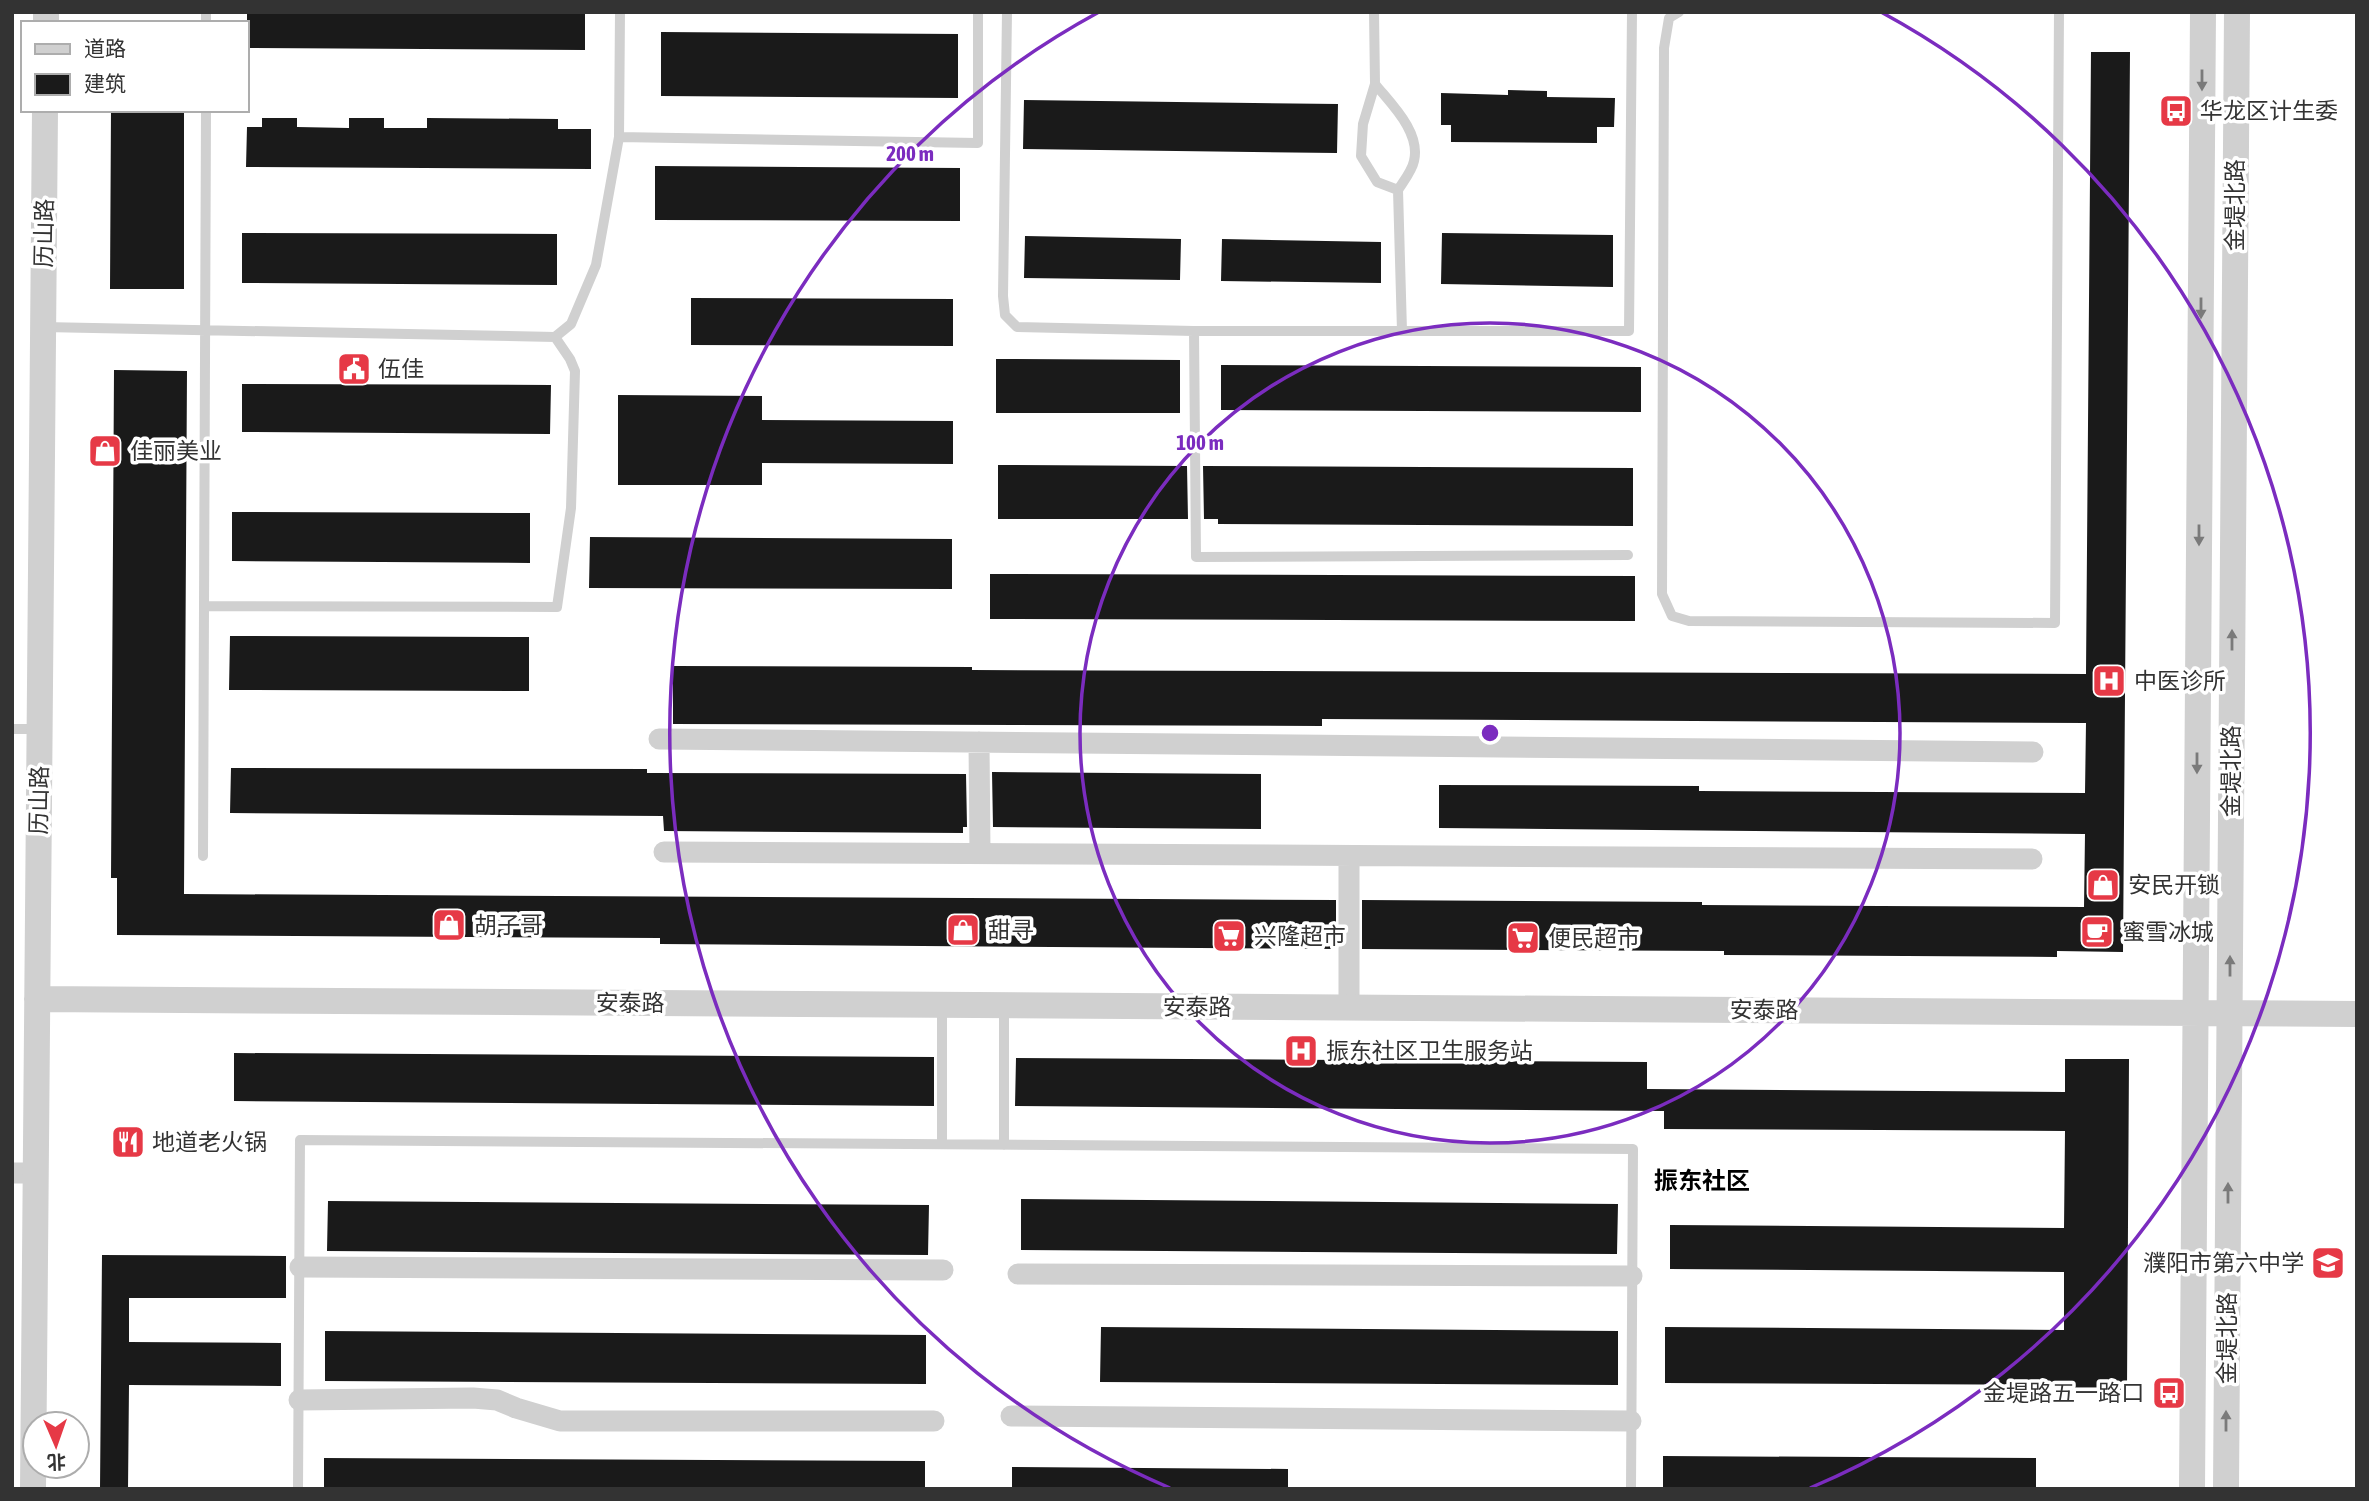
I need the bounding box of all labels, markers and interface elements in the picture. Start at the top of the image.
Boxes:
legend [21,21,248,112]
text: 道路 [84,36,126,60]
one-way arrow [2196,70,2208,92]
text: 建筑 [84,71,126,95]
bus stop icon: 华龙区计生委 [2157,92,2195,130]
place label: 华龙区计生委 [2200,98,2338,124]
text: 200 m [886,141,934,165]
street label: 金堤北路 [2222,159,2248,251]
street label: 历山路 [30,198,58,268]
one-way arrow [2195,297,2207,319]
public building icon: 伍佳 [335,350,373,388]
place label: 伍佳 [378,356,424,382]
text: 100 m [1176,430,1224,454]
shop icon: 佳丽美业 [86,432,124,470]
place label: 佳丽美业 [130,438,222,464]
one-way arrow [2193,525,2205,547]
one-way arrow [2226,629,2238,651]
hospital icon: 中医诊所 [2090,662,2128,700]
place label: 中医诊所 [2134,668,2226,694]
centre of rings [1478,721,1502,745]
street label: 金堤北路 [2218,725,2244,817]
one-way arrow [2191,752,2203,774]
street label: 历山路 [25,765,53,835]
shop icon: 安民开锁 [2084,866,2122,904]
place label: 安民开锁 [2128,872,2220,898]
shop icon: 胡子哥 [430,906,468,944]
shop icon: 甜寻 [944,911,982,949]
place label: 胡子哥 [474,912,543,938]
cafe icon: 蜜雪冰城 [2078,913,2116,951]
place label: 甜寻 [988,917,1034,943]
supermarket icon: 兴隆超市 [1210,917,1248,955]
supermarket icon: 便民超市 [1504,919,1542,957]
place label: 蜜雪冰城 [2122,919,2214,945]
place label: 兴隆超市 [1254,923,1346,949]
place label: 便民超市 [1548,925,1640,951]
one-way arrow [2224,954,2236,976]
street label: 安泰路 [596,990,665,1016]
street label: 安泰路 [1163,994,1232,1020]
street label: 安泰路 [1730,997,1799,1023]
hospital icon: 振东社区卫生服务站 [1282,1032,1320,1070]
place label: 振东社区卫生服务站 [1326,1038,1533,1064]
restaurant icon: 地道老火锅 [109,1123,147,1161]
place label: 地道老火锅 [152,1129,267,1155]
district label: 振东社区 [1654,1167,1750,1194]
one-way arrow [2222,1182,2234,1204]
school or university icon: 濮阳市第六中学 [2309,1244,2347,1282]
place label: 濮阳市第六中学 [2143,1250,2304,1276]
street label: 金堤北路 [2214,1292,2240,1384]
bus stop icon: 金堤路五一路口 [2150,1374,2188,1412]
place label: 金堤路五一路口 [1983,1380,2144,1406]
one-way arrow [2220,1409,2232,1431]
north arrow [21,1410,91,1480]
text: 北 [47,1451,66,1473]

